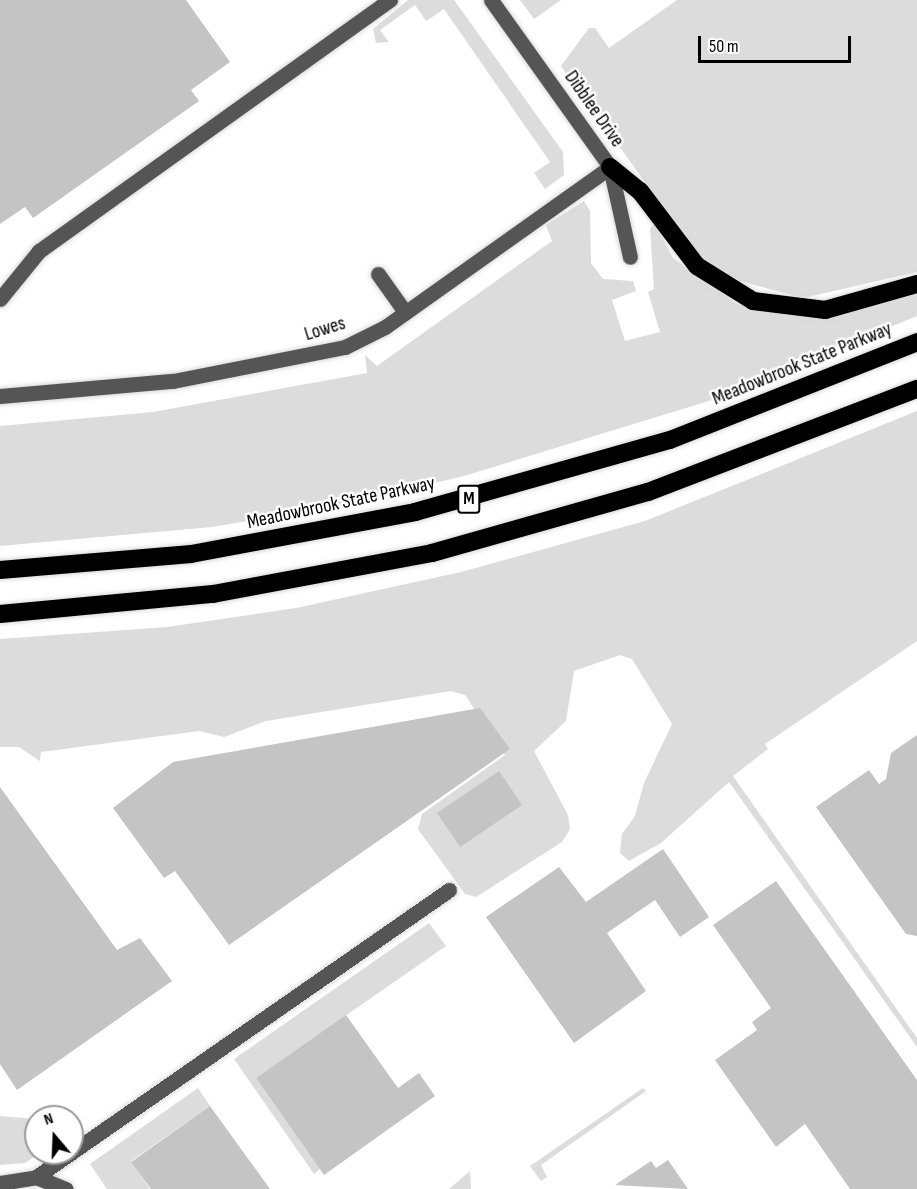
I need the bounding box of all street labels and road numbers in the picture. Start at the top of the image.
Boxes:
street label: Dibblee Drive [559,66,629,152]
street label: Lowes [302,311,348,347]
street label: Meadowbrook State Parkway [709,317,895,411]
street label: Meadowbrook State Parkway [245,471,437,535]
road number: M [457,484,481,514]

